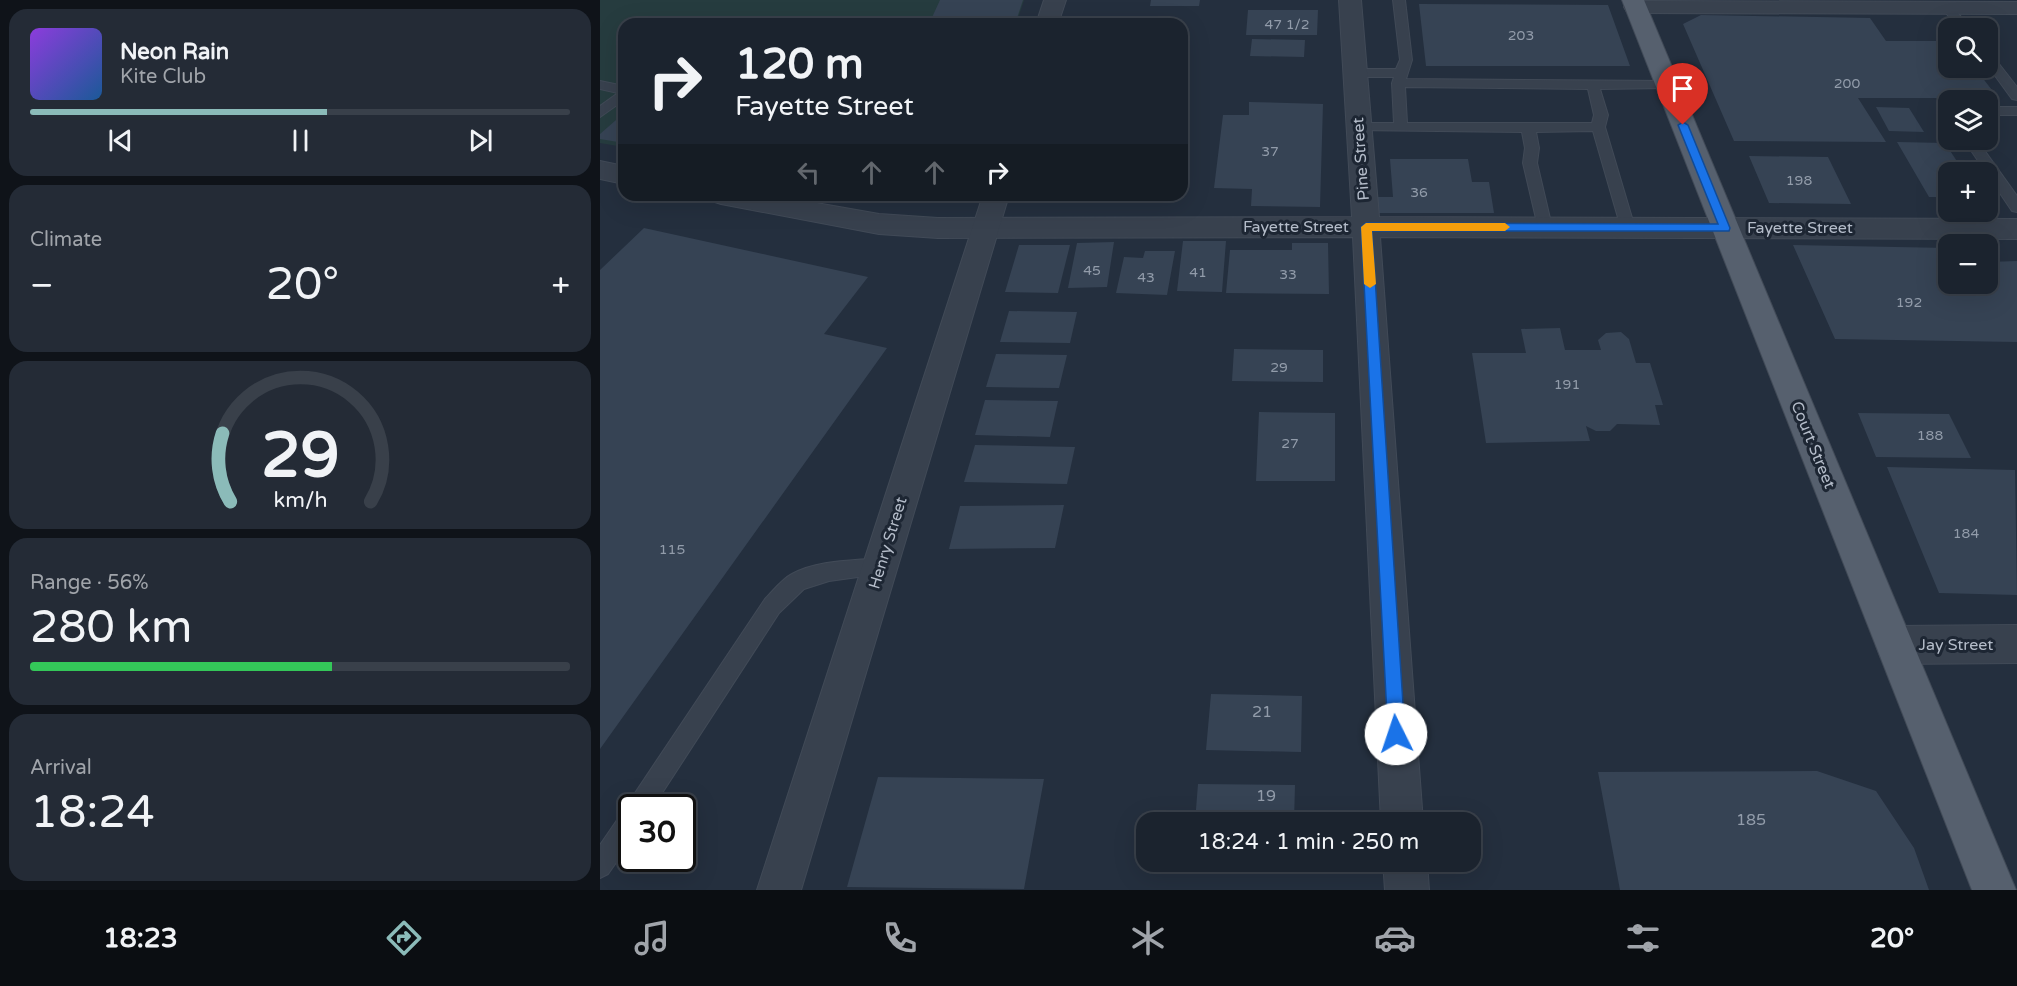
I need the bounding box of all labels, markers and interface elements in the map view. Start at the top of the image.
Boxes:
house number: 47 1/2 [1264,16,1310,33]
map controls [1938,18,1998,294]
button: search [1938,18,1998,78]
house number: 203 [1508,27,1534,44]
text: Neon Rain [120,39,229,65]
text: 120 m [735,39,864,90]
icon: right [636,42,714,120]
pin [1657,63,1708,125]
text: Kite Club [120,65,206,89]
icon: arrive [1666,72,1699,105]
house number: 200 [1834,75,1860,92]
text: Fayette Street [735,90,914,123]
button: layers [1938,90,1998,150]
street label: Pine Street [1348,117,1374,201]
icon: previous [104,124,137,157]
icon: pause [284,124,317,157]
icon: next [464,124,497,157]
house number: 37 [1261,143,1279,160]
icon: left [792,156,825,189]
icon: ahead [855,156,888,189]
icon: ahead [918,156,951,189]
icon: right [981,156,1014,189]
button: + [1938,162,1998,222]
house number: 198 [1786,172,1812,189]
house number: 36 [1410,184,1428,201]
street label: Fayette Street [1243,217,1349,237]
street label: Fayette Street [1747,218,1853,238]
text: Climate [30,228,102,252]
button: − [1938,234,1998,294]
text: 20° [266,258,339,312]
house number: 45 [1083,262,1101,279]
house number: 41 [1189,264,1207,281]
text: − [30,266,54,305]
text: + [551,266,570,305]
house number: 33 [1279,266,1297,283]
house number: 43 [1137,269,1155,286]
house number: 192 [1896,294,1922,311]
house number: 29 [1270,359,1288,376]
house number: 191 [1554,376,1580,393]
street label: Court Street [1786,398,1840,492]
text: 29 [261,419,339,494]
house number: 188 [1917,427,1943,444]
house number: 27 [1281,435,1299,452]
text: km/h [273,487,327,513]
street label: Henry Street [865,495,911,591]
house number: 184 [1953,525,1979,542]
house number: 115 [659,541,685,558]
text: Range · 56% [30,571,149,595]
text: 280 km [30,601,192,655]
street label: Jay Street [1919,635,1993,655]
house number: 21 [1252,702,1272,722]
position arrow [1364,702,1428,766]
text: Arrival [30,756,92,780]
text: 18:24 [30,786,155,840]
house number: 19 [1256,786,1276,806]
speed limit sign: 30 [618,794,696,872]
house number: 185 [1736,810,1766,830]
text: 18:24 · 1 min · 250 m [1198,829,1419,855]
icon: directions [383,917,425,959]
icon: music [631,917,673,959]
icon: phone [879,917,921,959]
icon: climate [1127,917,1169,959]
icon: car [1374,917,1416,959]
icon: filters [1622,917,1664,959]
text: 18:23 [103,922,178,955]
text: 20° [1870,922,1914,955]

